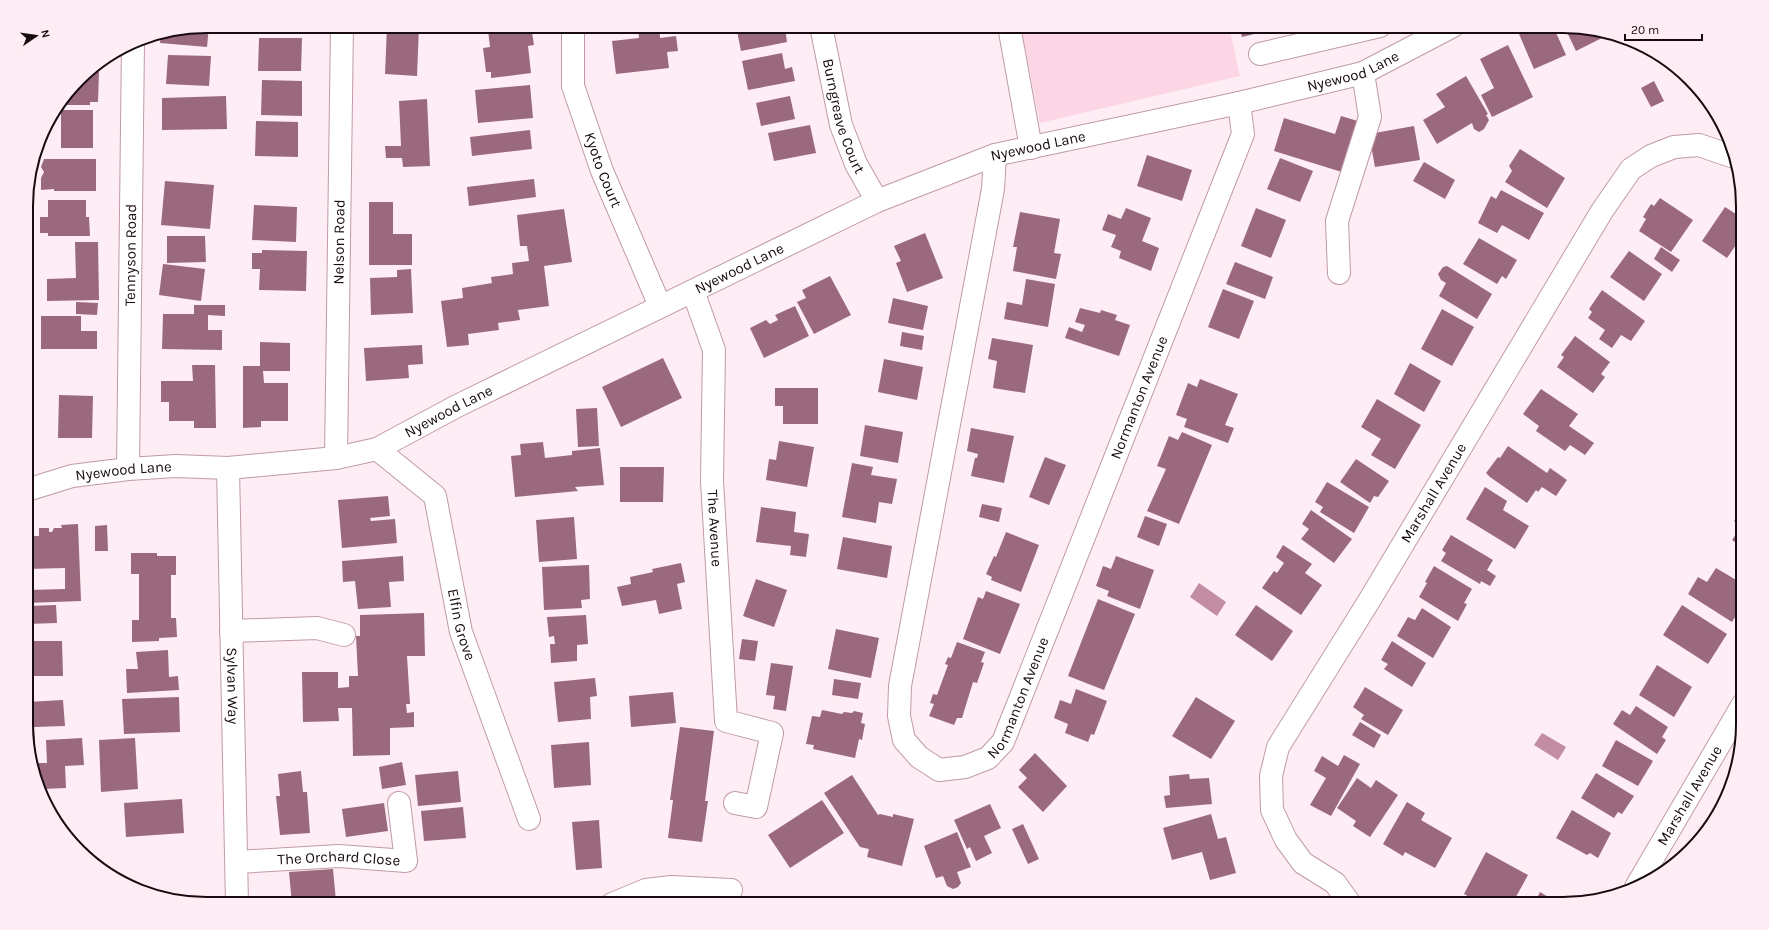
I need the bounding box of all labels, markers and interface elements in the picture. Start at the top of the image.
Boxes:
north arrow [16,16,56,56]
scale bar [1625,16,1702,42]
text: 20 m [1631,23,1659,37]
text: N [38,29,52,39]
street label: Nyewood Lane [1305,47,1402,95]
street label: Burngreave Court [819,57,869,177]
street label: Nyewood Lane [989,127,1087,165]
street label: Kyoto Court [580,130,626,211]
street label: Nelson Road [329,199,349,285]
street label: Tennyson Road [121,204,140,306]
street label: Nyewood Lane [692,239,787,298]
street label: Normanton Avenue [1107,333,1171,462]
street label: Nyewood Lane [401,381,495,442]
street label: Marshall Avenue [1397,440,1470,546]
street label: Nyewood Lane [74,457,172,484]
street label: The Avenue [704,489,726,567]
street label: Elfin Grove [444,587,480,663]
street label: Normanton Avenue [983,634,1053,762]
street label: Sylvan Way [223,647,242,725]
street label: Marshall Avenue [1653,742,1726,849]
street label: The Orchard Close [277,847,401,870]

